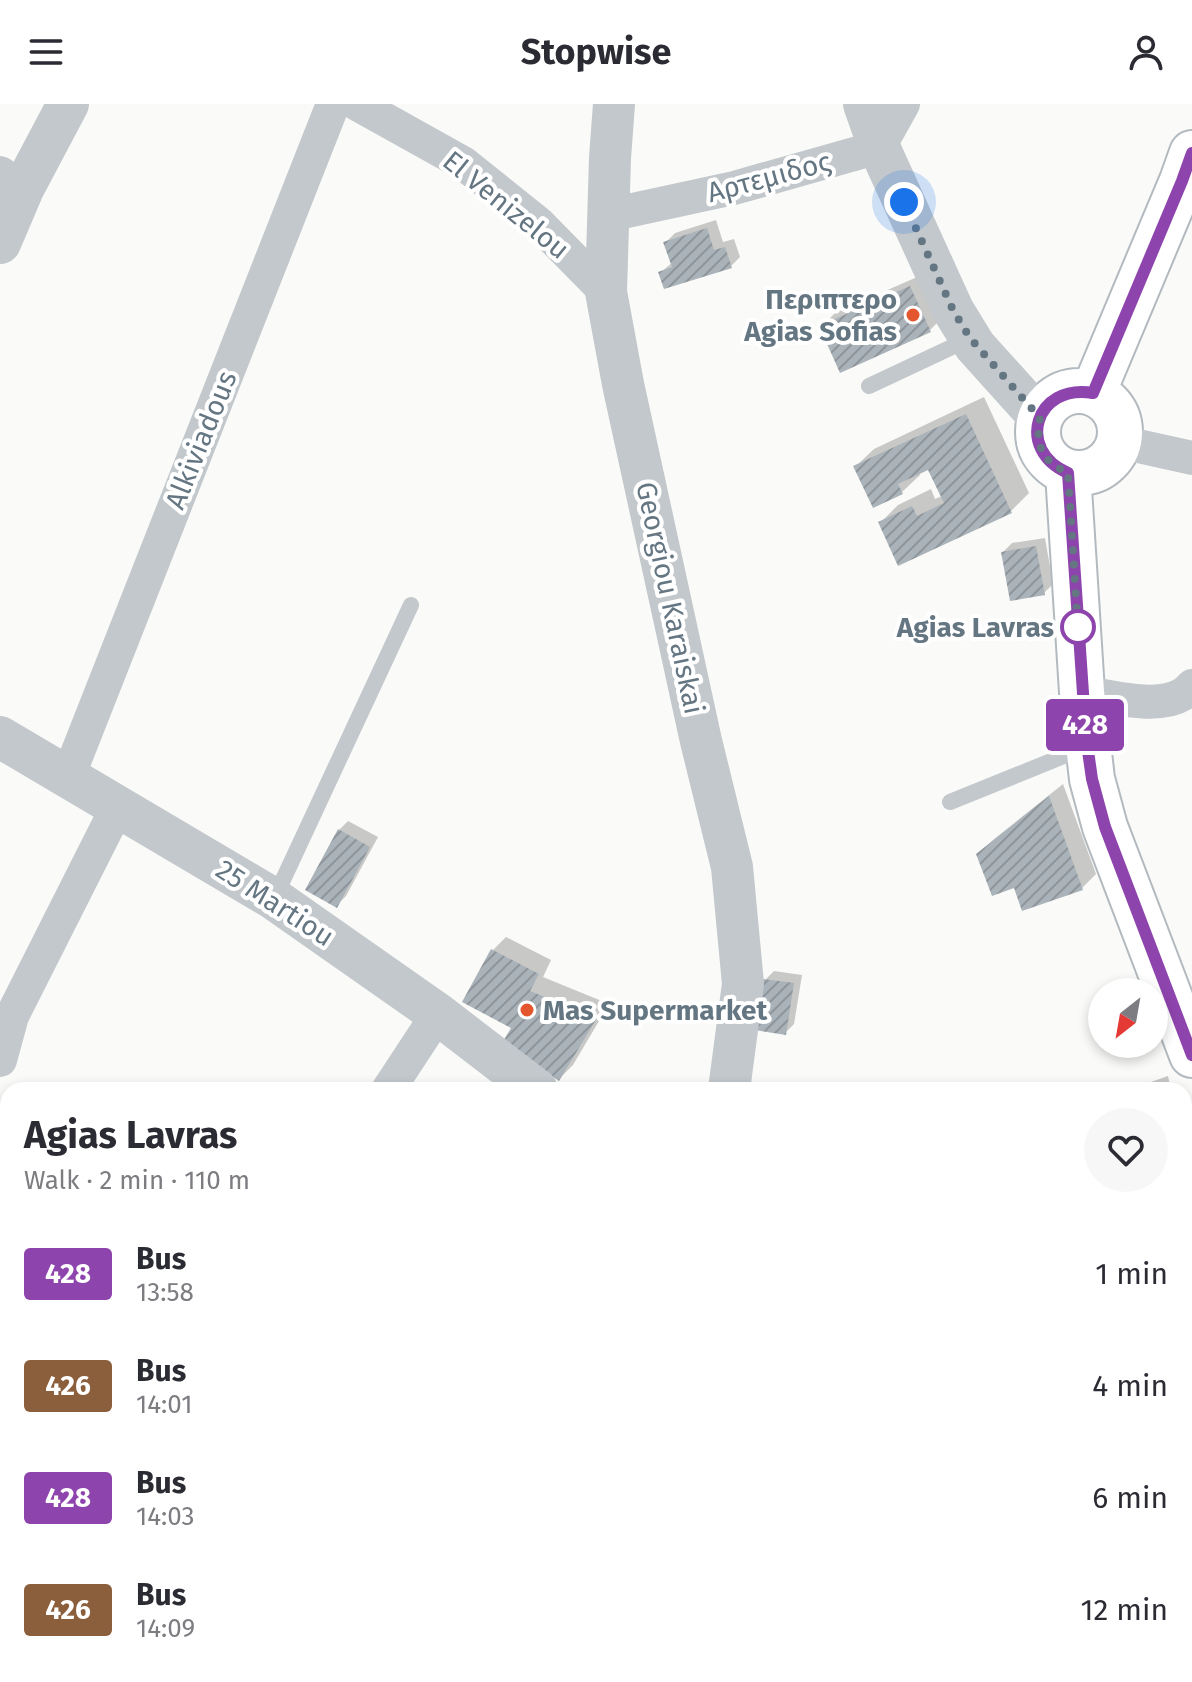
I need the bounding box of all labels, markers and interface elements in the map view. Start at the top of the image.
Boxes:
icon: menu [24,30,68,74]
text: Stopwise [521,30,671,74]
icon: person [1124,30,1168,74]
street label: El Venizelou [436,144,576,266]
street label: Αρτεμιδος [704,145,834,209]
your location [884,182,924,222]
place label: Περιπτερο Agias Sofias [743,283,897,348]
marker: Περιπτερο Agias Sofias [904,306,922,324]
street label: Alkiviadous [158,366,244,514]
street label: Georgiou Karaiskai [629,479,711,717]
marker: Agias Lavras [1061,610,1095,644]
place label: Agias Lavras [896,611,1054,644]
line badge: 428 [1039,699,1131,751]
text: 428 [1062,708,1108,741]
street label: 25 Martiou [210,853,340,953]
north arrow [1088,978,1168,1058]
map controls [1088,978,1168,1058]
place label: Mas Supermarket [543,994,768,1027]
marker: Mas Supermarket [518,1001,536,1019]
button: heart [1084,1108,1168,1192]
text: Agias Lavras [24,1112,237,1158]
text: Walk · 2 min · 110 m [24,1165,250,1196]
text: Bus [136,1241,186,1277]
text: 1 min [1095,1256,1168,1292]
text: 428 [45,1257,91,1290]
text: 13:58 [136,1277,194,1308]
text: Bus [136,1353,186,1389]
text: 4 min [1092,1368,1168,1404]
text: 426 [45,1369,91,1402]
text: 14:01 [136,1389,192,1420]
text: Bus [136,1465,186,1501]
text: 6 min [1092,1480,1168,1516]
text: 428 [45,1481,91,1514]
text: 14:03 [136,1501,195,1532]
text: Bus [136,1577,186,1613]
text: 12 min [1080,1592,1168,1628]
text: 426 [45,1593,91,1626]
text: 14:09 [136,1613,195,1644]

